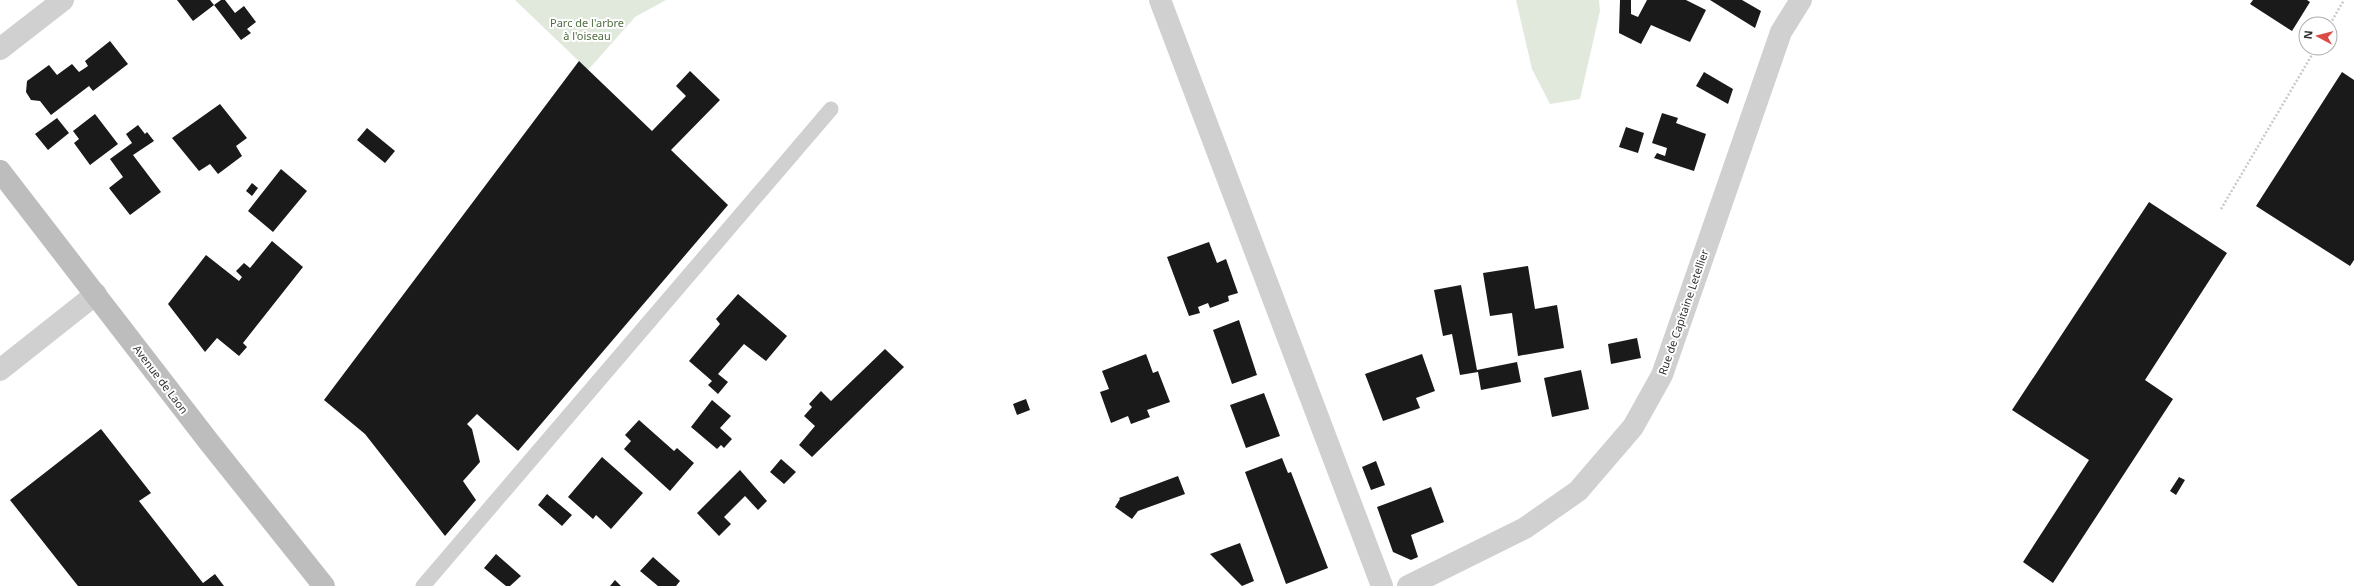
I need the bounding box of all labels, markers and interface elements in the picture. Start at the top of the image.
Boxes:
park label: Parc de l'arbre à l'oiseau [550,15,624,43]
north arrow [2298,16,2338,56]
text: N [2300,29,2316,40]
street label: Rue de Capitaine Letellier [1654,247,1712,377]
street label: Avenue de Laon [130,341,192,417]

